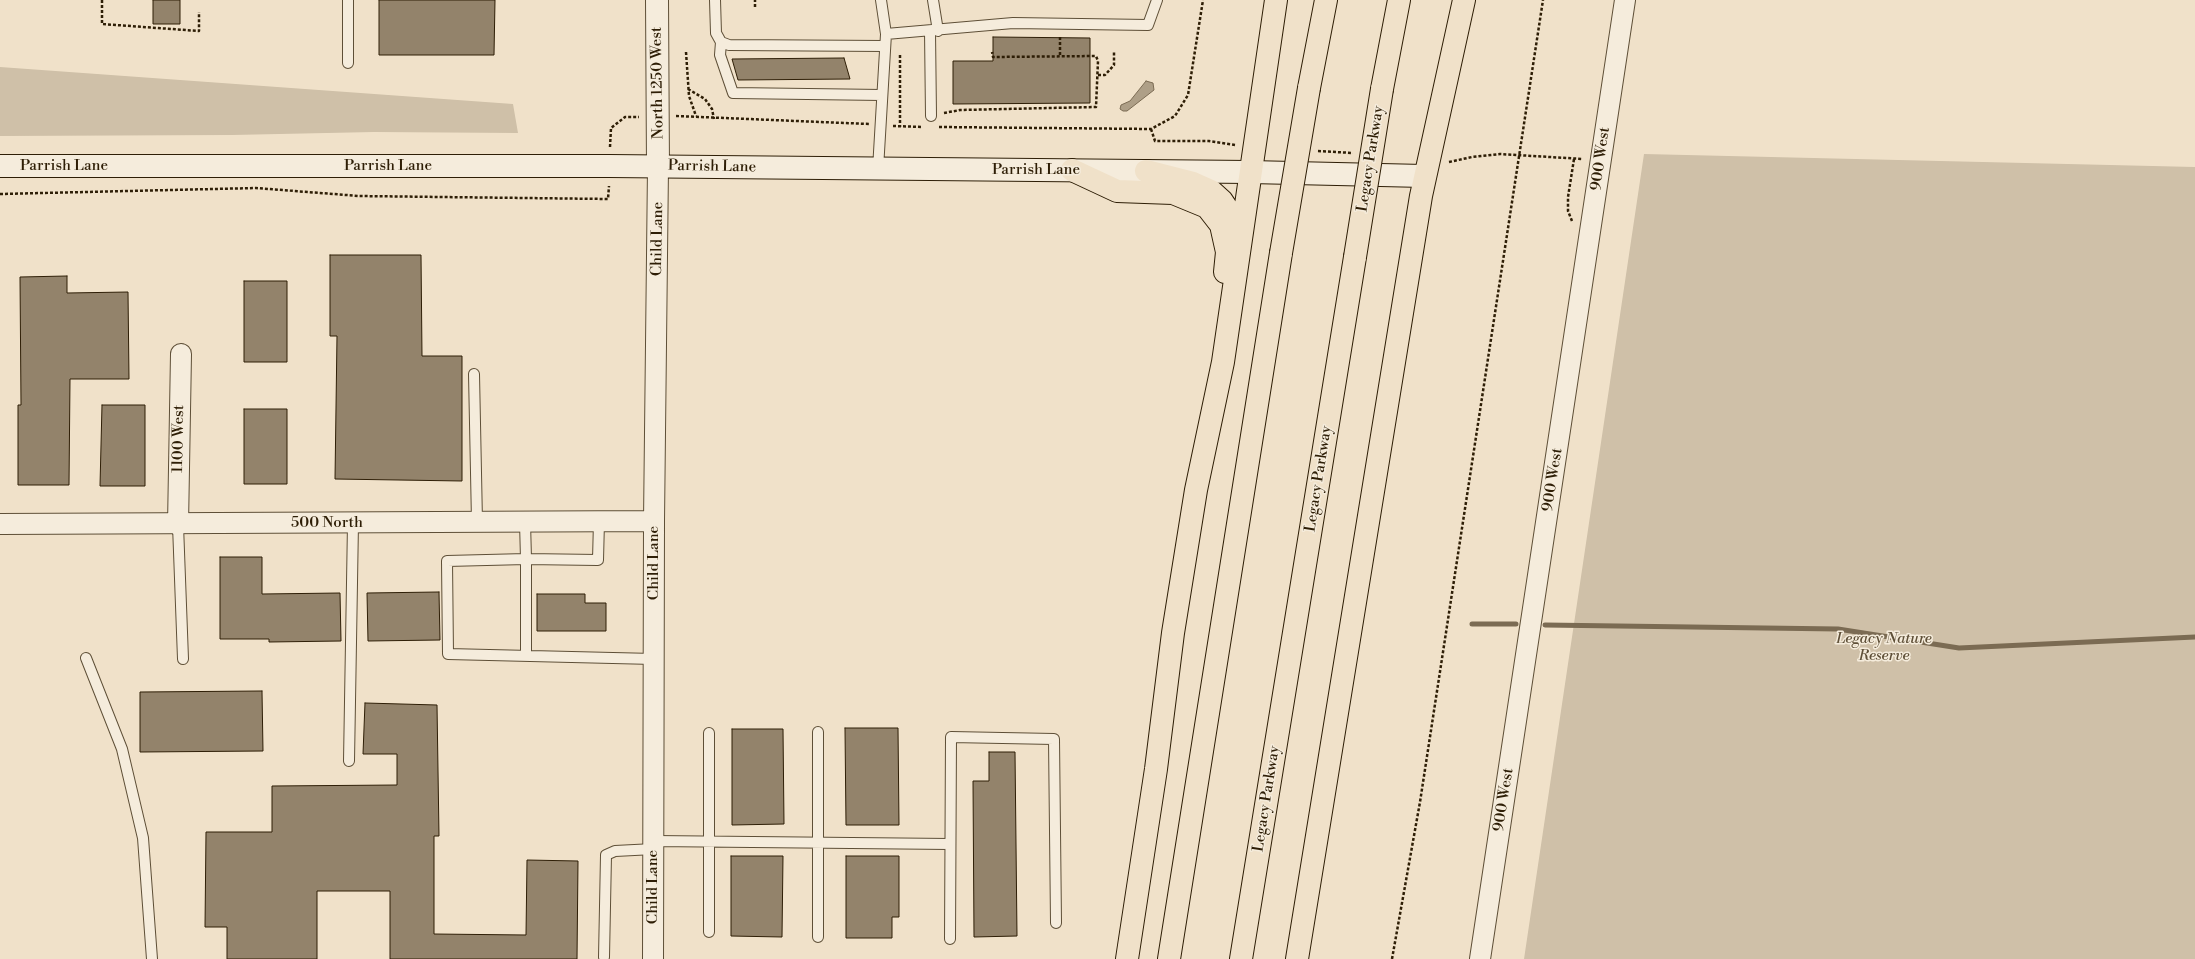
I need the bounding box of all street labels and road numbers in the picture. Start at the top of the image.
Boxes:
street label: North 1250 West [648,27,668,139]
street label: Legacy Parkway [1354,105,1388,213]
street label: 900 West [1588,126,1614,192]
street label: Parrish Lane [20,157,108,175]
street label: Parrish Lane [344,157,432,175]
street label: Parrish Lane [668,157,756,177]
street label: Parrish Lane [992,161,1080,179]
street label: Child Lane [648,202,668,276]
street label: 1100 West [169,405,189,473]
street label: Legacy Parkway [1302,425,1336,533]
street label: 900 West [1539,447,1567,513]
street label: 500 North [291,514,363,532]
street label: Child Lane [645,526,663,600]
street label: Legacy Parkway [1250,745,1284,853]
street label: 900 West [1490,767,1518,833]
street label: Child Lane [644,850,662,924]

